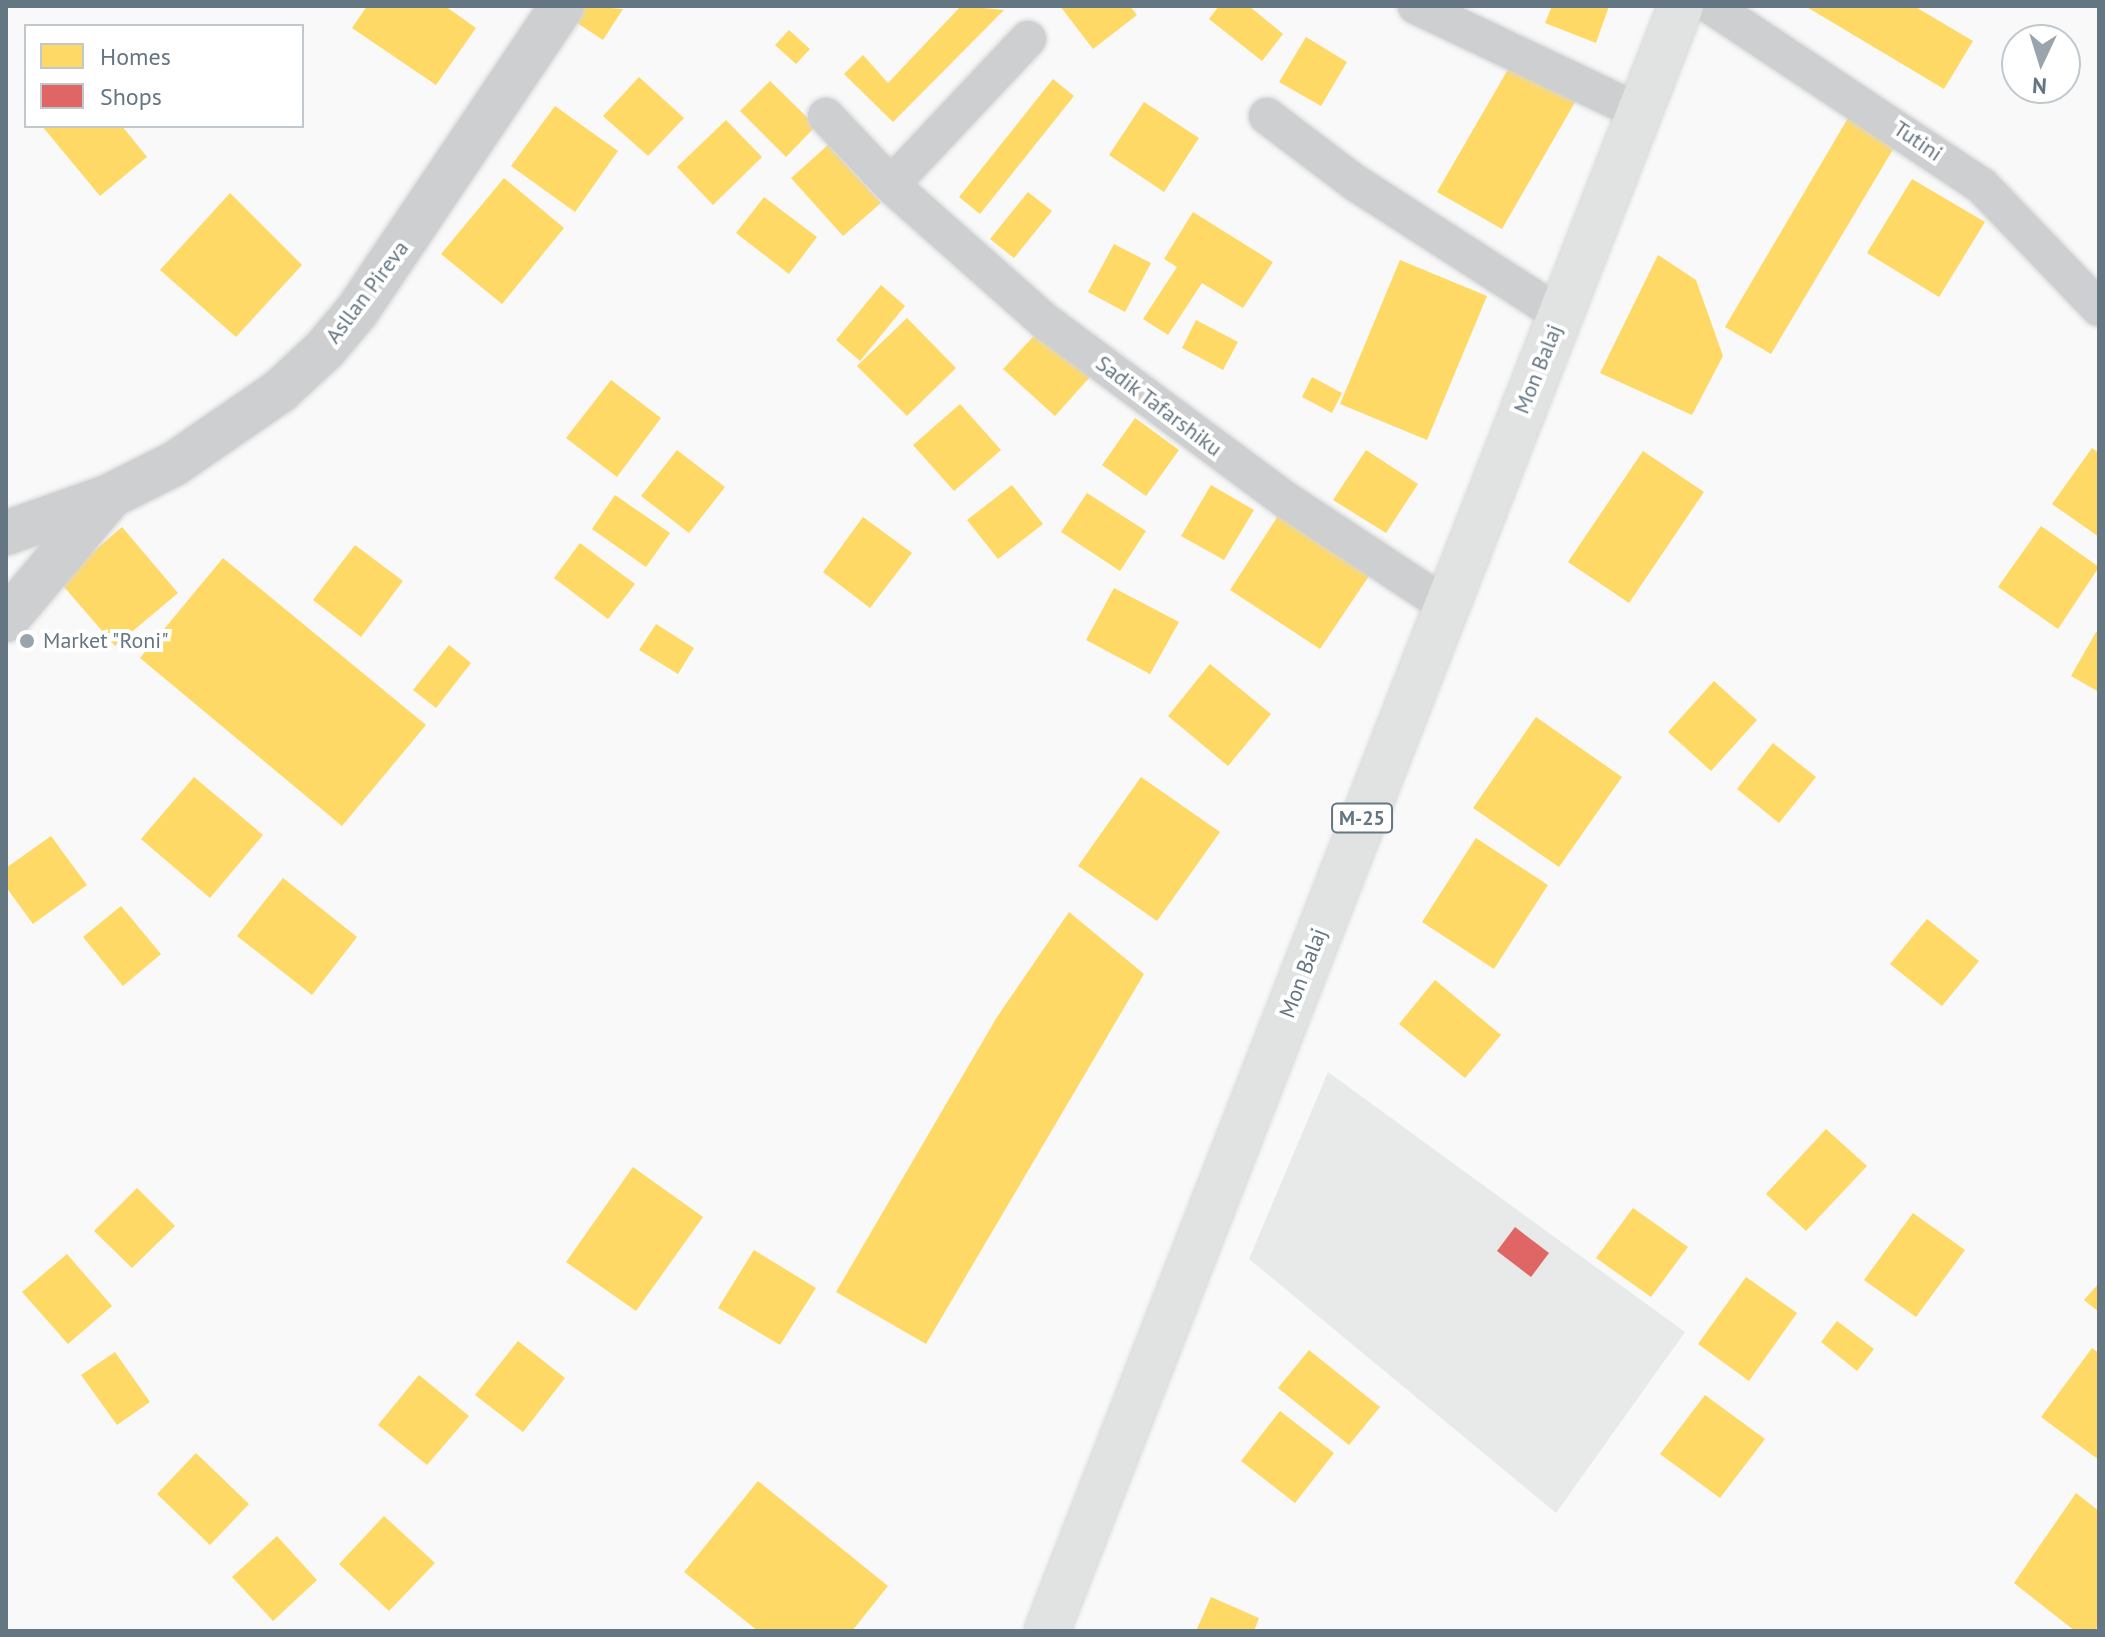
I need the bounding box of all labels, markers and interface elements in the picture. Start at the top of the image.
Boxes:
legend [24,24,304,128]
north arrow [2001,24,2081,104]
text: Homes [100,41,171,72]
text: N [2031,71,2048,100]
text: Shops [100,81,162,112]
street label: Tutini [1889,115,1947,167]
street label: Asllan Pireva [320,235,414,349]
street label: Mon Balaj [1508,320,1568,418]
street label: Sadik Tafarshiku [1090,350,1228,462]
place label: Market "Roni" [43,628,170,654]
marker: Market "Roni" [18,632,36,650]
road number: M-25 [1330,802,1394,834]
street label: Mon Balaj [1274,924,1332,1022]

